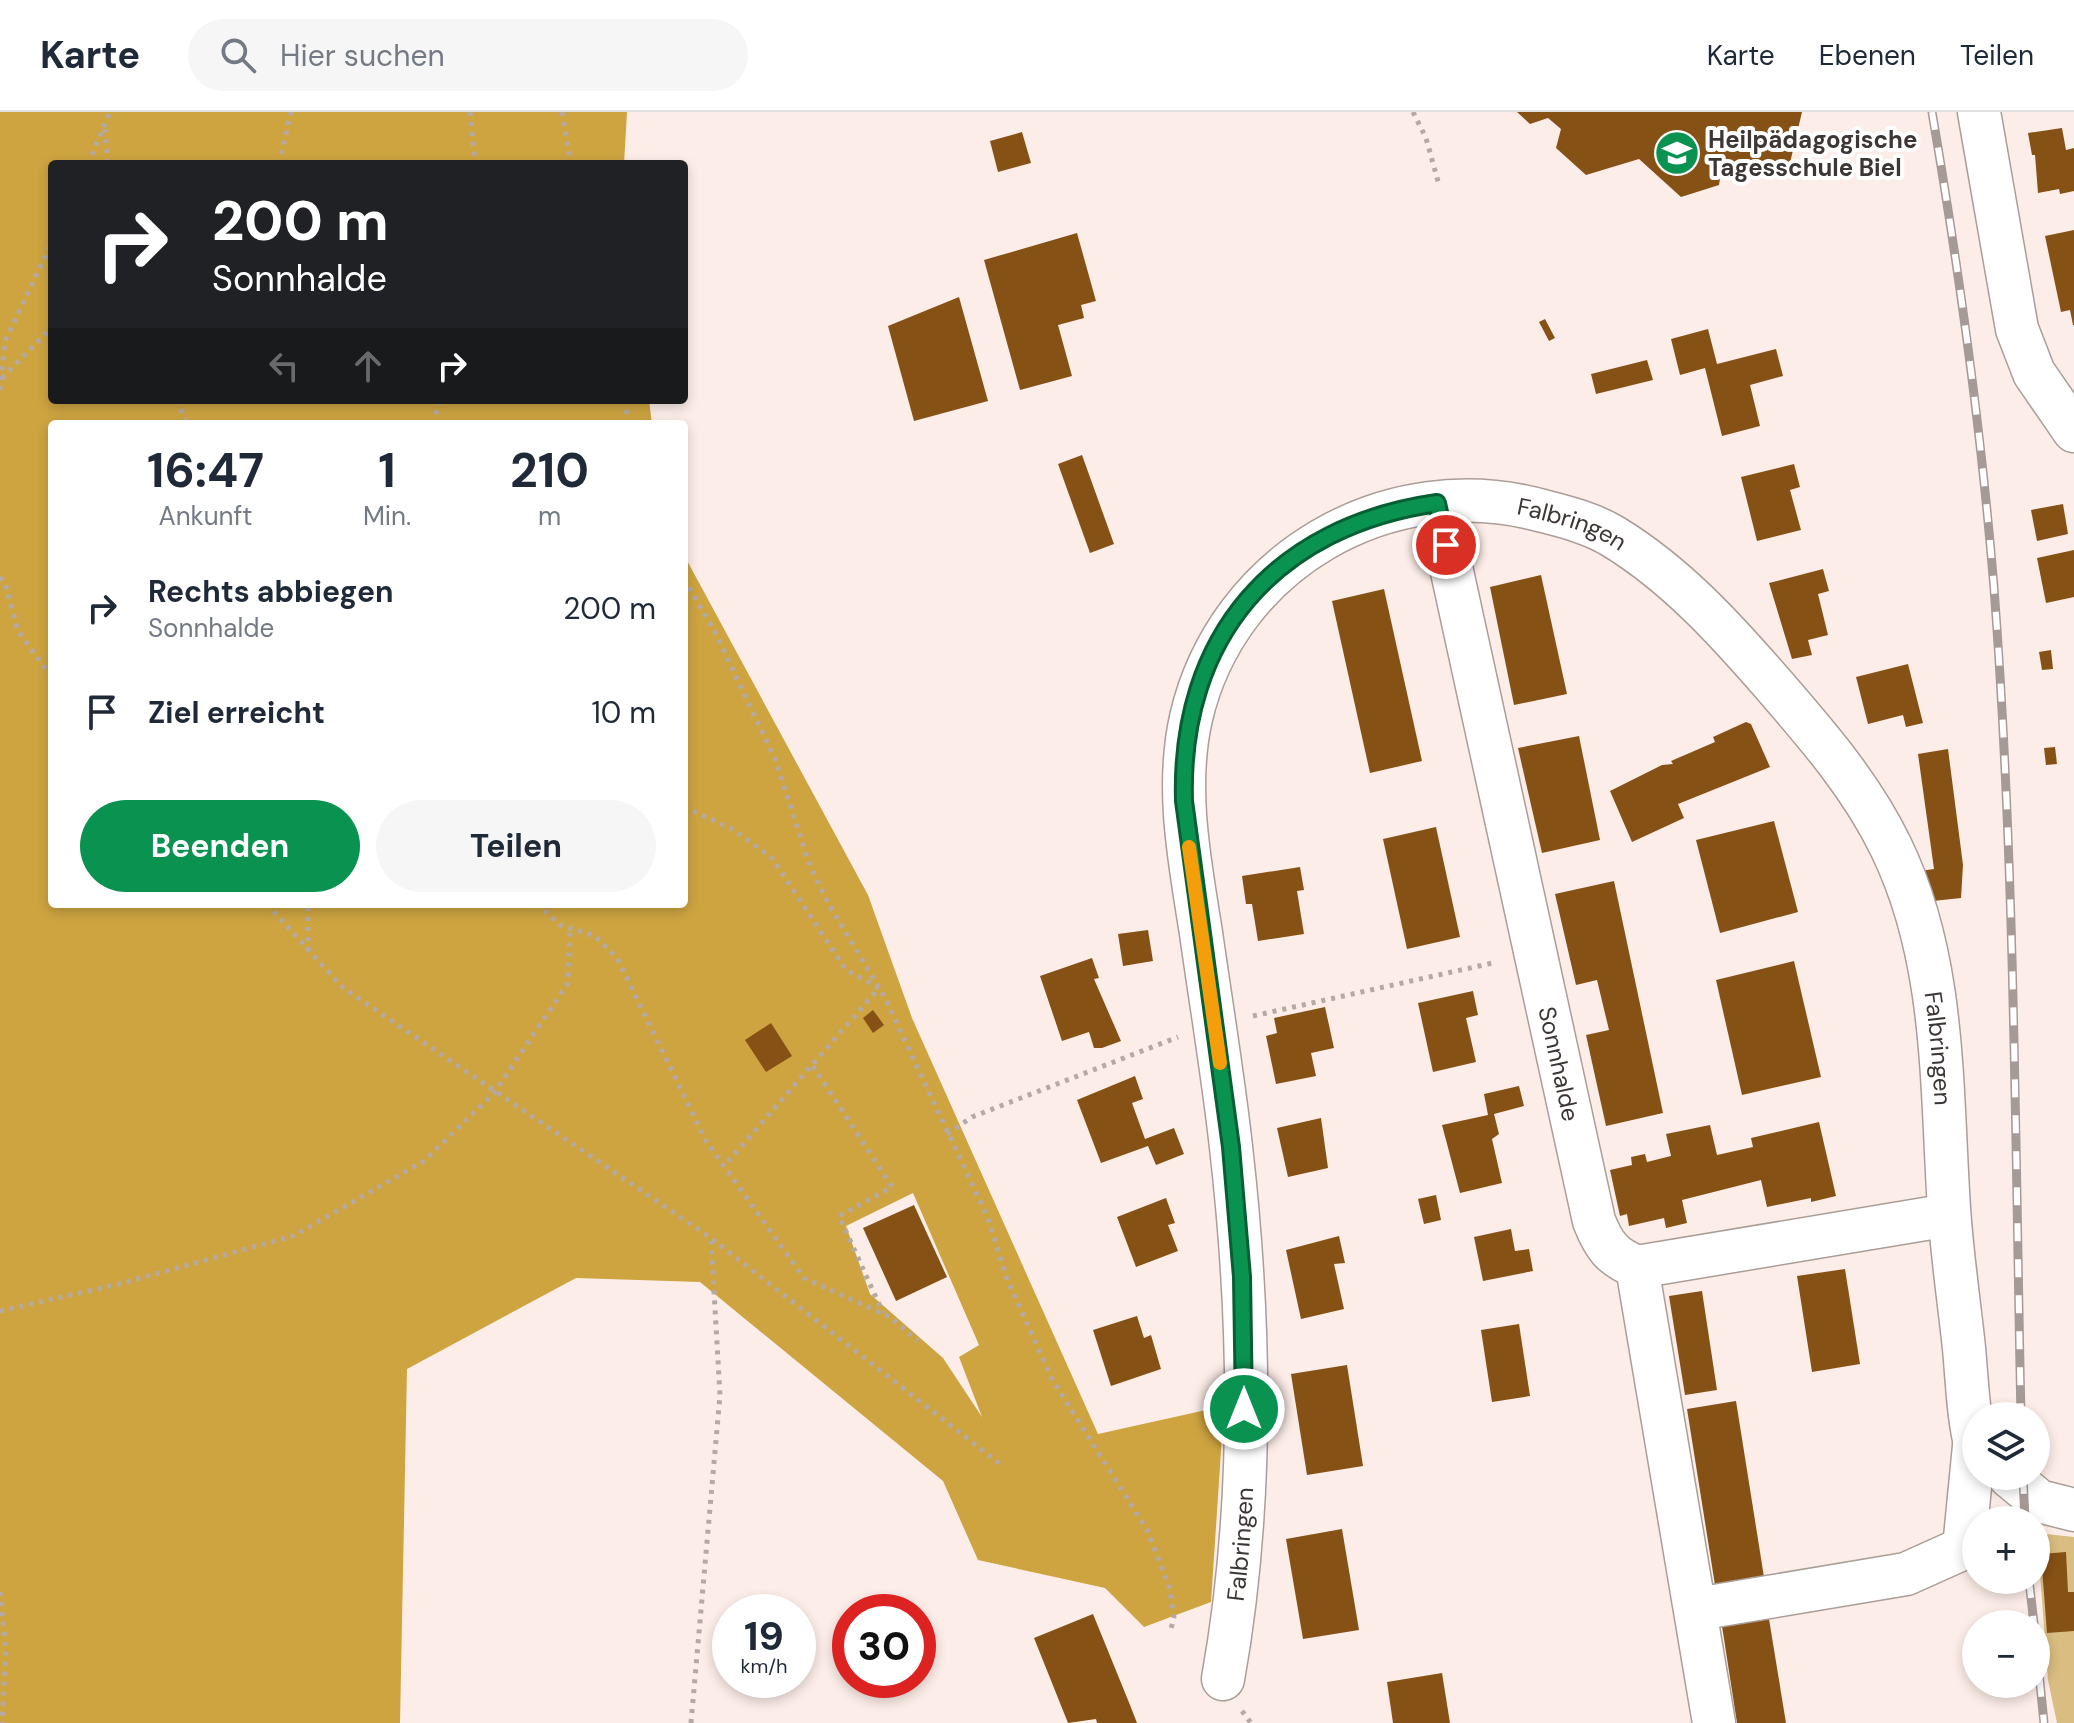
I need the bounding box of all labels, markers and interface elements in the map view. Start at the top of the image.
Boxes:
search box [188,19,748,91]
text: Karte [40,30,140,80]
icon: search [216,33,260,77]
text: Hier suchen [280,36,445,75]
text: Karte [1707,37,1775,74]
text: Ebenen [1819,37,1916,74]
text: Teilen [1960,37,2034,74]
place label: Heilpädagogische Tagesschule Biel [1708,124,1917,183]
school or university icon: Heilpädagogische Tagesschule Biel [1653,129,1701,177]
text: 200 m [212,184,389,257]
icon: right [80,192,184,296]
text: Sonnhalde [212,255,387,302]
icon: left [262,344,306,388]
icon: ahead [346,344,390,388]
icon: right [430,344,474,388]
text: 16:47 [147,439,264,502]
text: 1 [378,439,396,502]
text: 210 [510,439,589,502]
street label: Falbringen [1515,490,1633,557]
text: Ankunft [158,499,253,533]
text: Min. [363,499,411,533]
text: m [538,499,561,533]
pin [1412,511,1480,579]
icon: arrive [1424,523,1468,567]
text: Rechts abbiegen [148,572,393,611]
icon: right [80,586,124,630]
text: 200 m [563,589,656,628]
text: Sonnhalde [148,611,274,645]
icon: arrive [80,690,124,734]
text: Ziel erreicht [148,693,325,732]
text: 10 m [591,693,656,732]
button: Beenden [80,800,360,892]
button: Teilen [376,800,656,892]
street label: Falbringen [1918,989,1959,1106]
street label: Sonnhalde [1532,1003,1587,1124]
position arrow [1202,1367,1286,1451]
map controls [1962,1402,2050,1698]
button: layers [1962,1402,2050,1490]
street label: Falbringen [1219,1486,1260,1603]
button: + [1962,1506,2050,1594]
speed limit sign: 30 [832,1594,936,1698]
text: 19 [744,1610,784,1662]
button: − [1962,1610,2050,1698]
text: km/h [740,1653,788,1679]

